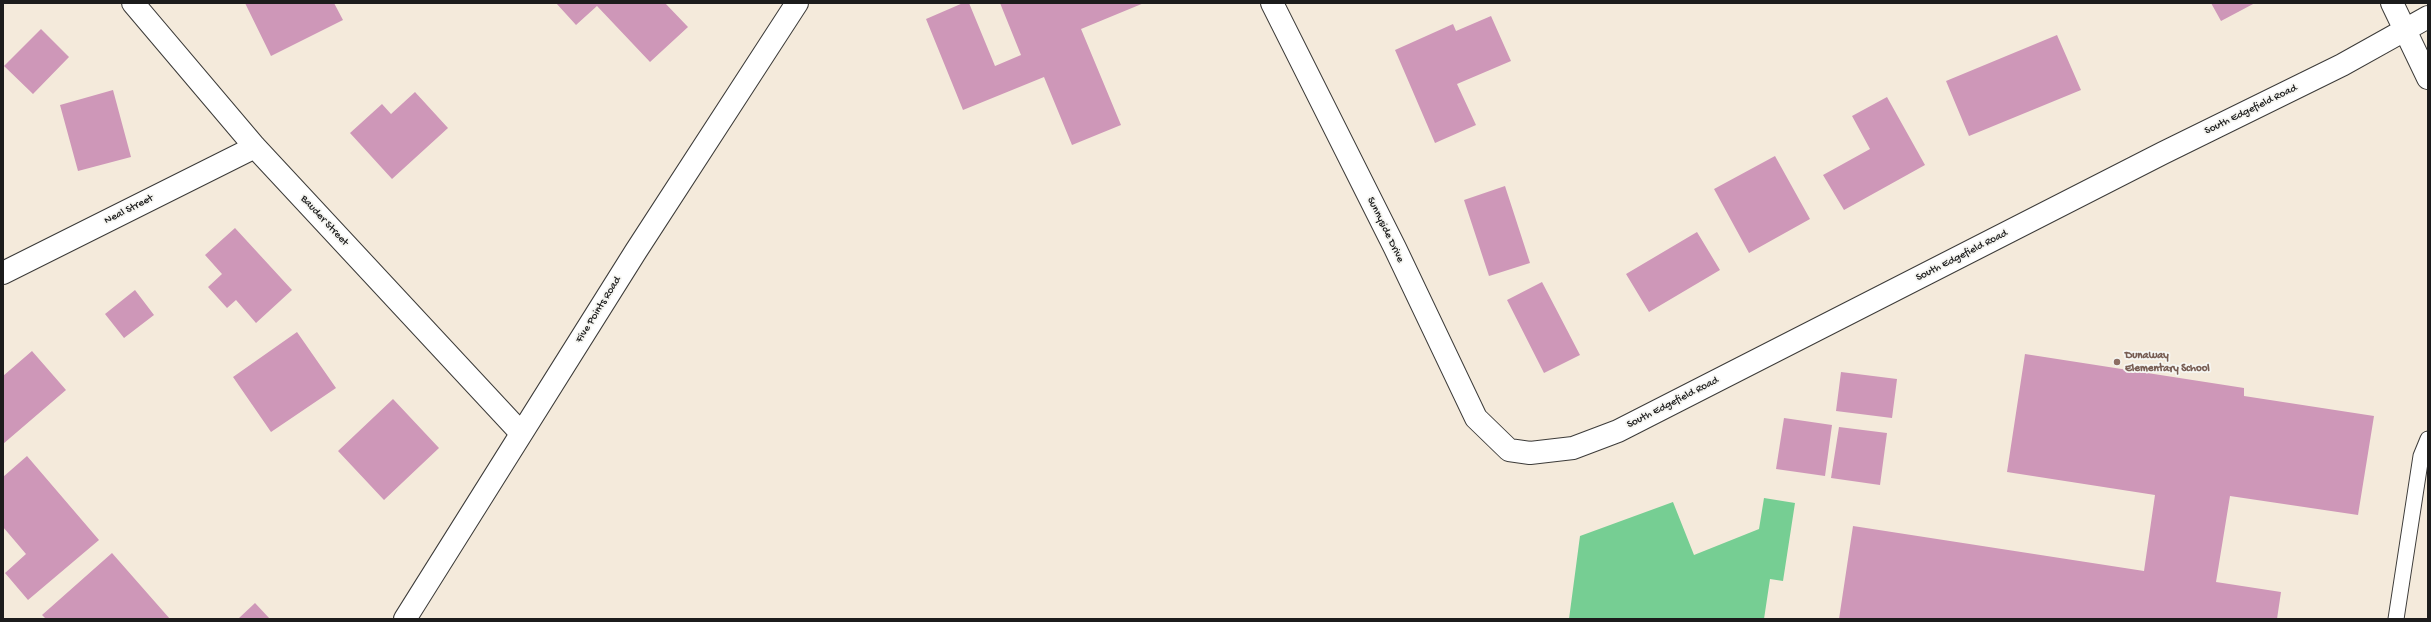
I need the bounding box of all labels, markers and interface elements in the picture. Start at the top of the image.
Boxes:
street label: South Edgefield Road [2203,82,2299,138]
street label: Neal Street [102,192,156,228]
street label: Bauder Street [297,193,351,249]
street label: Sunnyside Drive [1363,195,1407,265]
street label: South Edgefield Road [1914,227,2010,285]
street label: Five Points Road [573,274,625,346]
place label: Dunaway Elementary School [2125,349,2210,375]
marker: Dunaway Elementary School [2112,357,2122,367]
street label: South Edgefield Road [1625,374,1721,432]

